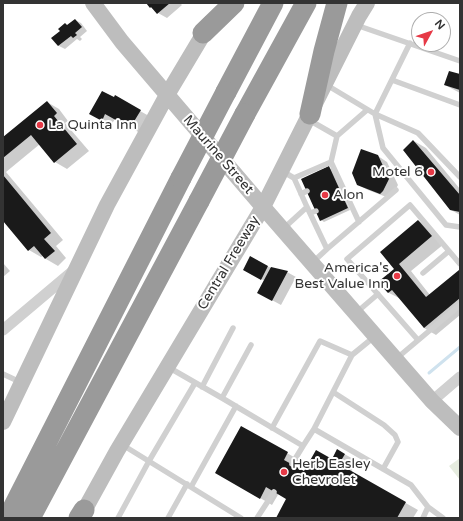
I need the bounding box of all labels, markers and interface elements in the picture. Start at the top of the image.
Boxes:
north arrow [411,12,451,52]
text: N [432,17,448,32]
street label: Maurine Street [179,112,257,198]
place label: La Quinta Inn [48,117,137,133]
marker: La Quinta Inn [35,120,45,130]
place label: Motel 6 [372,164,423,180]
marker: Motel 6 [426,167,436,177]
place label: Alon [333,187,364,203]
marker: Alon [320,190,330,200]
street label: Central Freeway [194,213,264,313]
place label: America's Best Value Inn [295,260,389,292]
marker: America's Best Value Inn [392,271,402,281]
place label: Herb Easley Chevrolet [292,456,370,488]
marker: Herb Easley Chevrolet [279,467,289,477]

